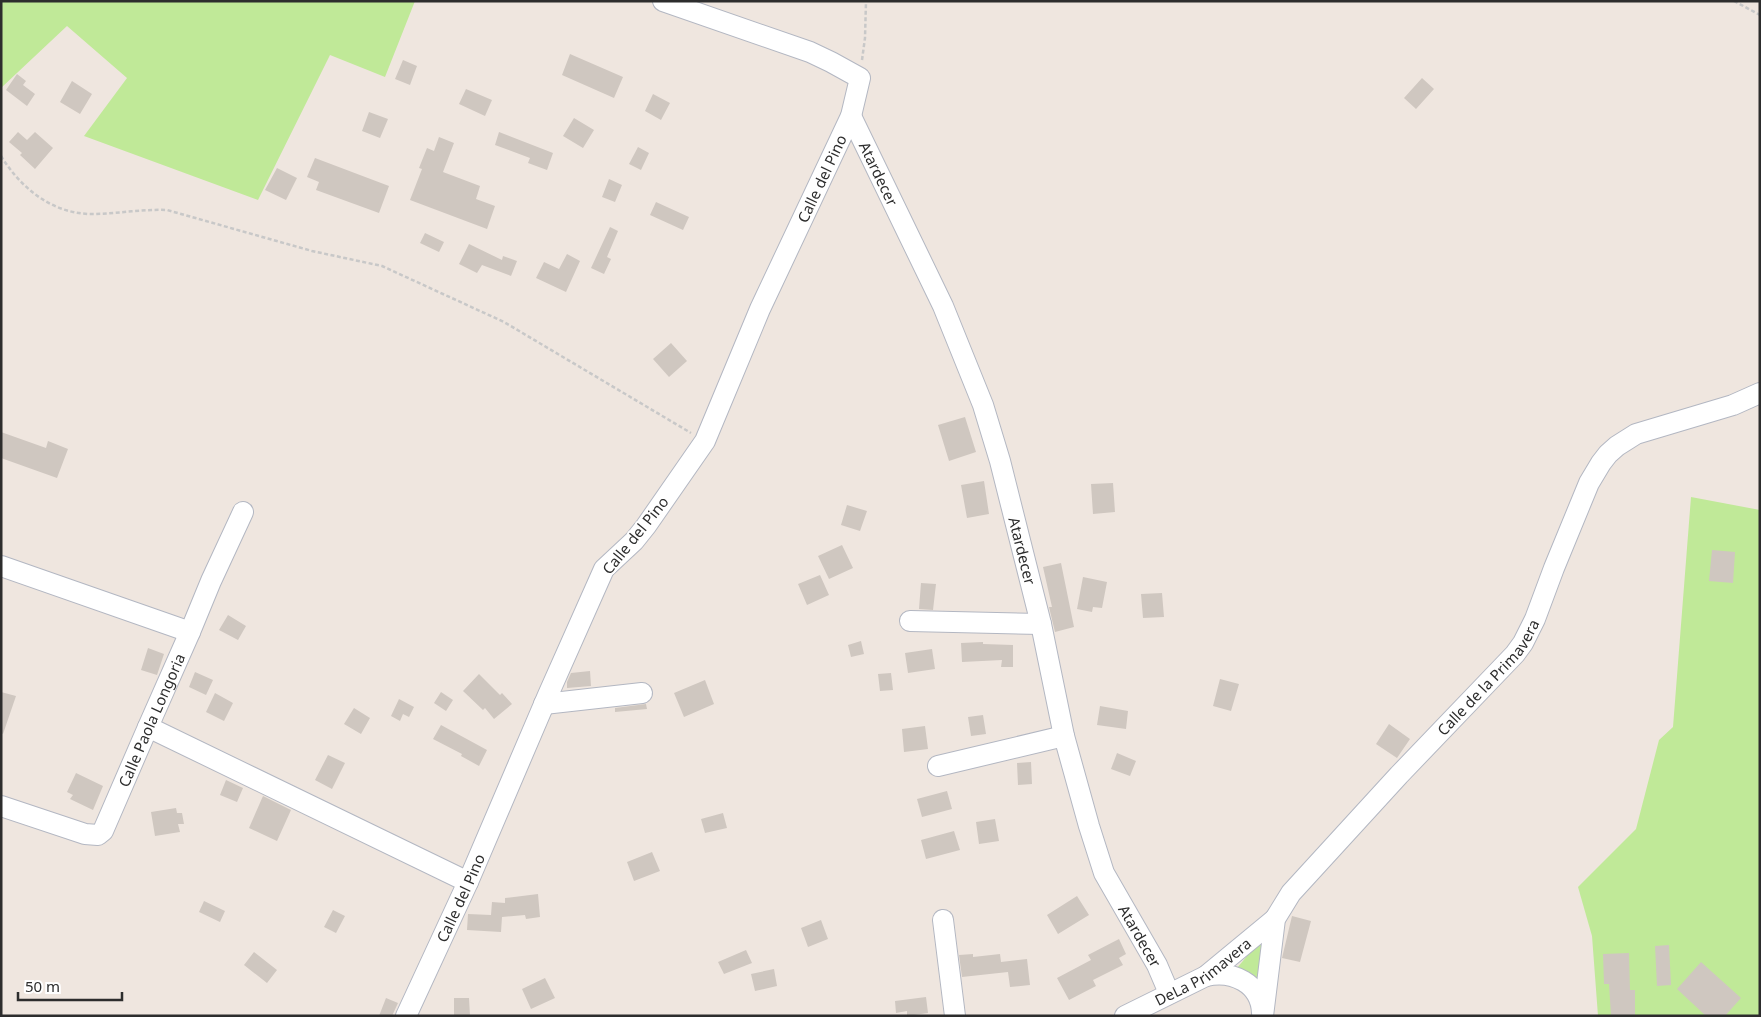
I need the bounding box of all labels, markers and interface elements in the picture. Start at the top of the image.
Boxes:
street label: Calle del Pino [792,131,851,226]
street label: Atardecer [855,138,903,209]
street label: Calle del Pino [597,492,673,578]
street label: Atardecer [1004,515,1041,587]
street label: Calle de la Primavera [1432,616,1543,739]
street label: Calle Paola Longoria [113,650,189,790]
street label: Calle del Pino [432,851,489,945]
street label: Atardecer [1114,901,1166,971]
street label: DeLa Primavera [1151,933,1255,1010]
scale bar [18,970,121,1002]
text: 50 m [25,976,60,996]

